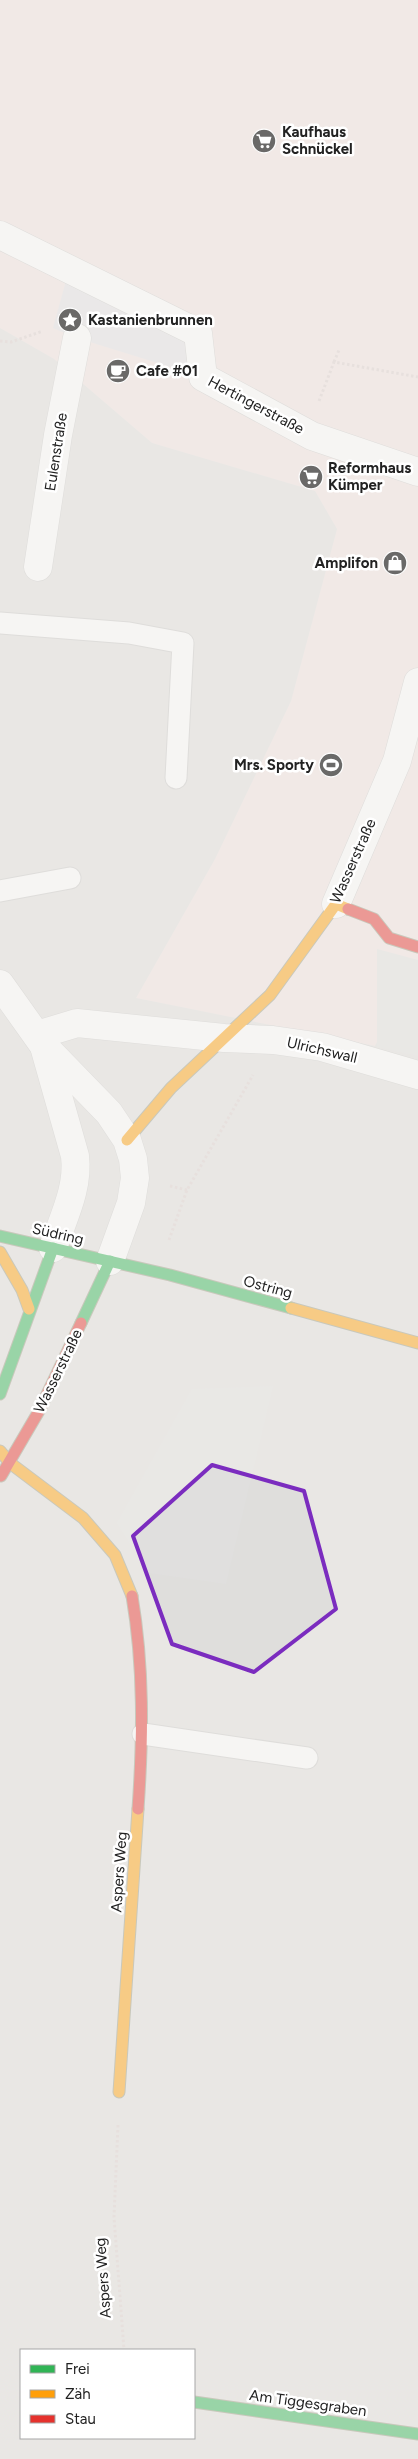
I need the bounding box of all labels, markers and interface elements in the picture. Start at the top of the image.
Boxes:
place label: Kaufhaus Schnückel [282,123,353,158]
supermarket icon: Kaufhaus Schnückel [251,128,277,154]
place icon: Kastanienbrunnen [57,307,83,333]
place label: Kastanienbrunnen [88,311,213,329]
cafe icon: Cafe #01 [105,358,131,384]
place label: Cafe #01 [136,362,198,380]
street label: Hertingerstraße [205,372,307,438]
street label: Eulenstraße [41,412,71,492]
place label: Reformhaus Kümper [328,459,411,494]
supermarket icon: Reformhaus Kümper [298,464,324,490]
shop icon: Amplifon [382,550,408,576]
place label: Amplifon [315,554,378,572]
sports icon: Mrs. Sporty [318,752,344,778]
place label: Mrs. Sporty [234,756,314,774]
street label: Wasserstraße [326,816,380,906]
street label: Ulrichswall [285,1033,359,1067]
street label: Südring [31,1219,85,1249]
street label: Ostring [242,1272,294,1302]
street label: Wasserstraße [30,1326,86,1416]
street label: Aspers Weg [107,1831,131,1913]
street label: Aspers Weg [91,2237,115,2319]
legend [20,2349,195,2439]
text: Frei [65,2360,90,2378]
text: Zäh [65,2385,91,2403]
street label: Am Tiggesgraben [248,2386,368,2420]
text: Stau [65,2410,96,2428]

